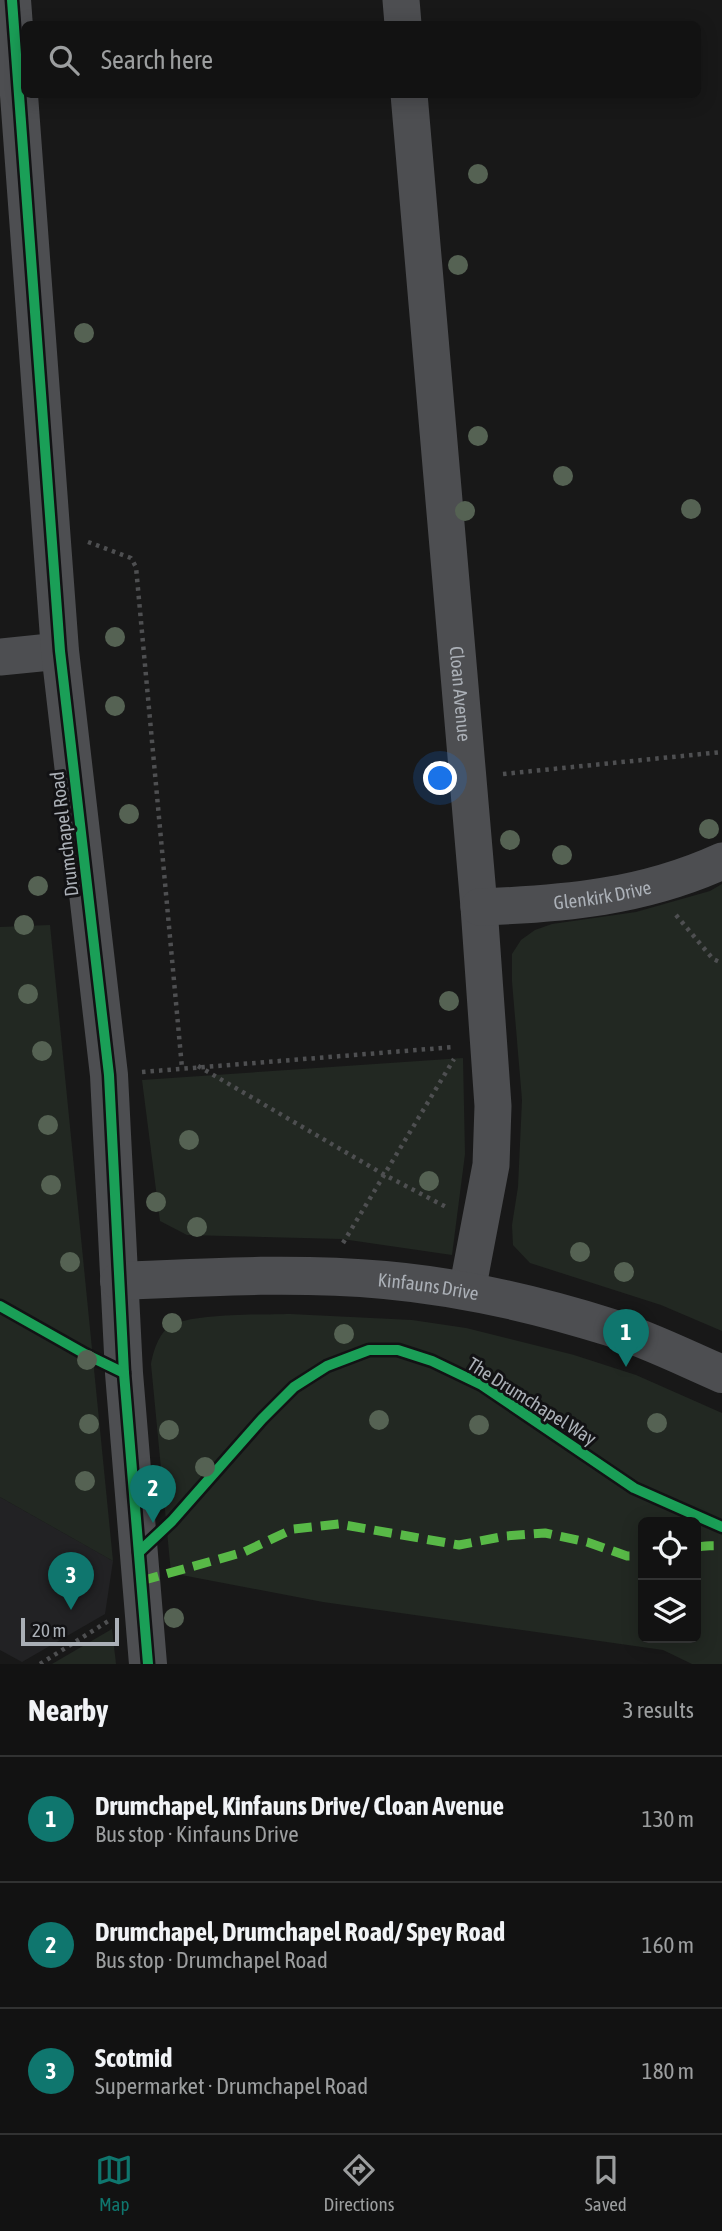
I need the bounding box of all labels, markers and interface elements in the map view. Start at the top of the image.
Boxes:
search box [21,21,701,98]
icon: search [45,41,83,79]
text: Search here [101,45,213,75]
street label: Cloan Avenue [446,645,476,742]
your location [423,761,457,795]
street label: Drumchapel Road [45,770,83,898]
street label: Glenkirk Drive [553,876,653,914]
street label: Kinfauns Drive [377,1268,481,1304]
pin: 1 [603,1309,649,1367]
street label: The Drumchapel Way [464,1353,601,1450]
pin: 2 [130,1465,176,1523]
map controls [638,1517,701,1643]
button: locate [638,1517,701,1580]
pin: 3 [48,1552,94,1610]
button: layers [638,1580,701,1643]
scale bar [21,1615,119,1647]
text: 20 m [32,1619,66,1641]
text: Nearby [28,1693,108,1727]
text: 3 results [623,1697,694,1723]
text: Drumchapel, Kinfauns Drive/ Cloan Avenue [95,1791,504,1821]
text: 1 [46,1806,56,1832]
text: 130 m [642,1806,694,1832]
text: Bus stop · Kinfauns Drive [95,1821,299,1847]
text: Drumchapel, Drumchapel Road/ Spey Road [95,1917,505,1947]
text: 2 [46,1932,56,1958]
text: 160 m [642,1932,694,1958]
text: Bus stop · Drumchapel Road [95,1947,328,1973]
text: Scotmid [95,2043,172,2073]
text: 3 [46,2058,56,2084]
text: 180 m [642,2058,694,2084]
text: Supermarket · Drumchapel Road [95,2073,368,2099]
tab: Map [95,2151,133,2215]
tab: Directions [324,2151,394,2215]
tab: Saved [585,2151,627,2215]

